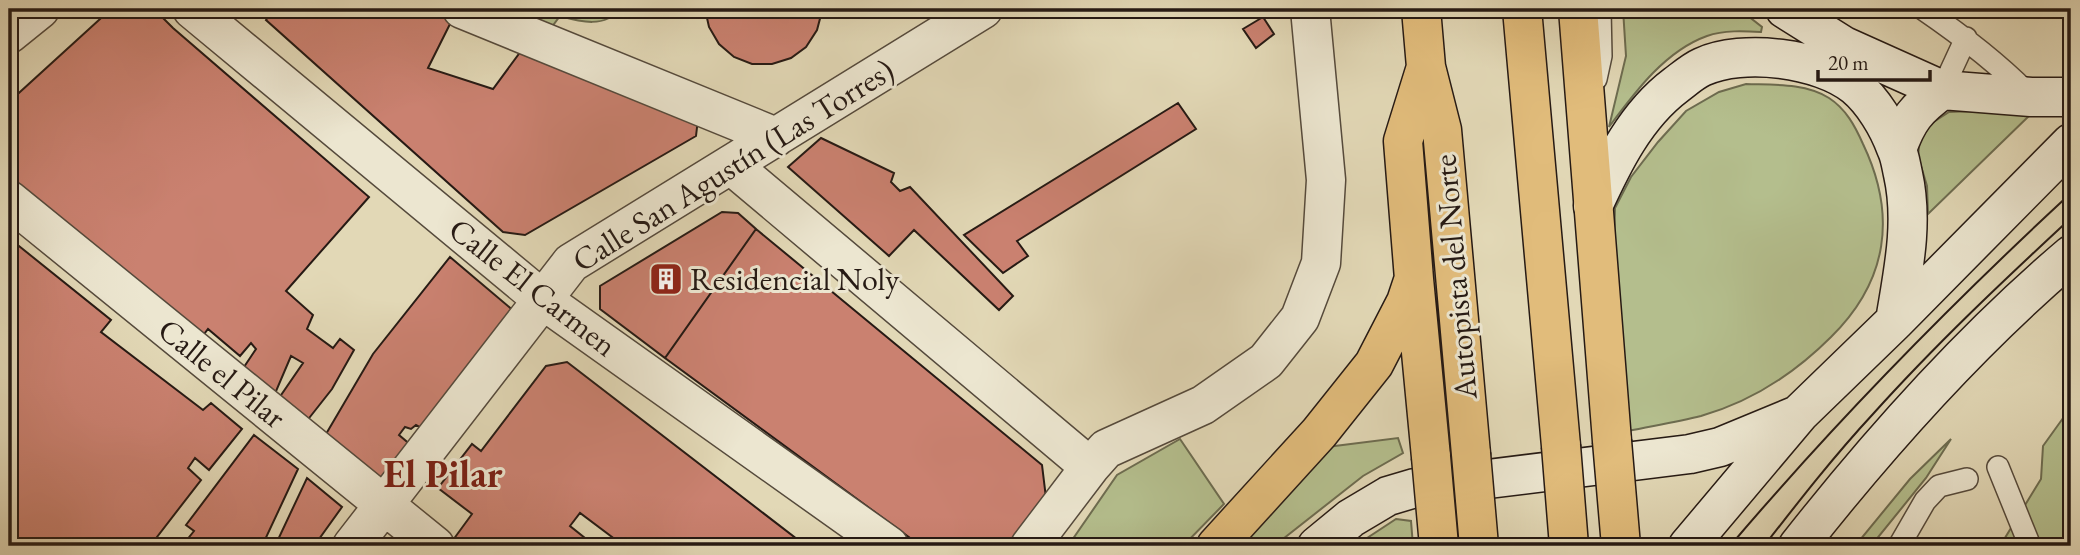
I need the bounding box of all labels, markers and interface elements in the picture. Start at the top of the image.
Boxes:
scale bar [1818,38,1930,82]
street label: Calle San Agustín (Las Torres) [564,49,902,281]
text: 20 m [1828,49,1869,76]
street label: Autopista del Norte [1423,153,1487,402]
street label: Calle El Carmen [440,208,626,366]
place label: Residencial Noly [690,258,900,300]
building icon: Residencial Noly [647,260,685,298]
street label: Calle el Pilar [149,309,295,438]
district label: El Pilar [383,449,503,498]

